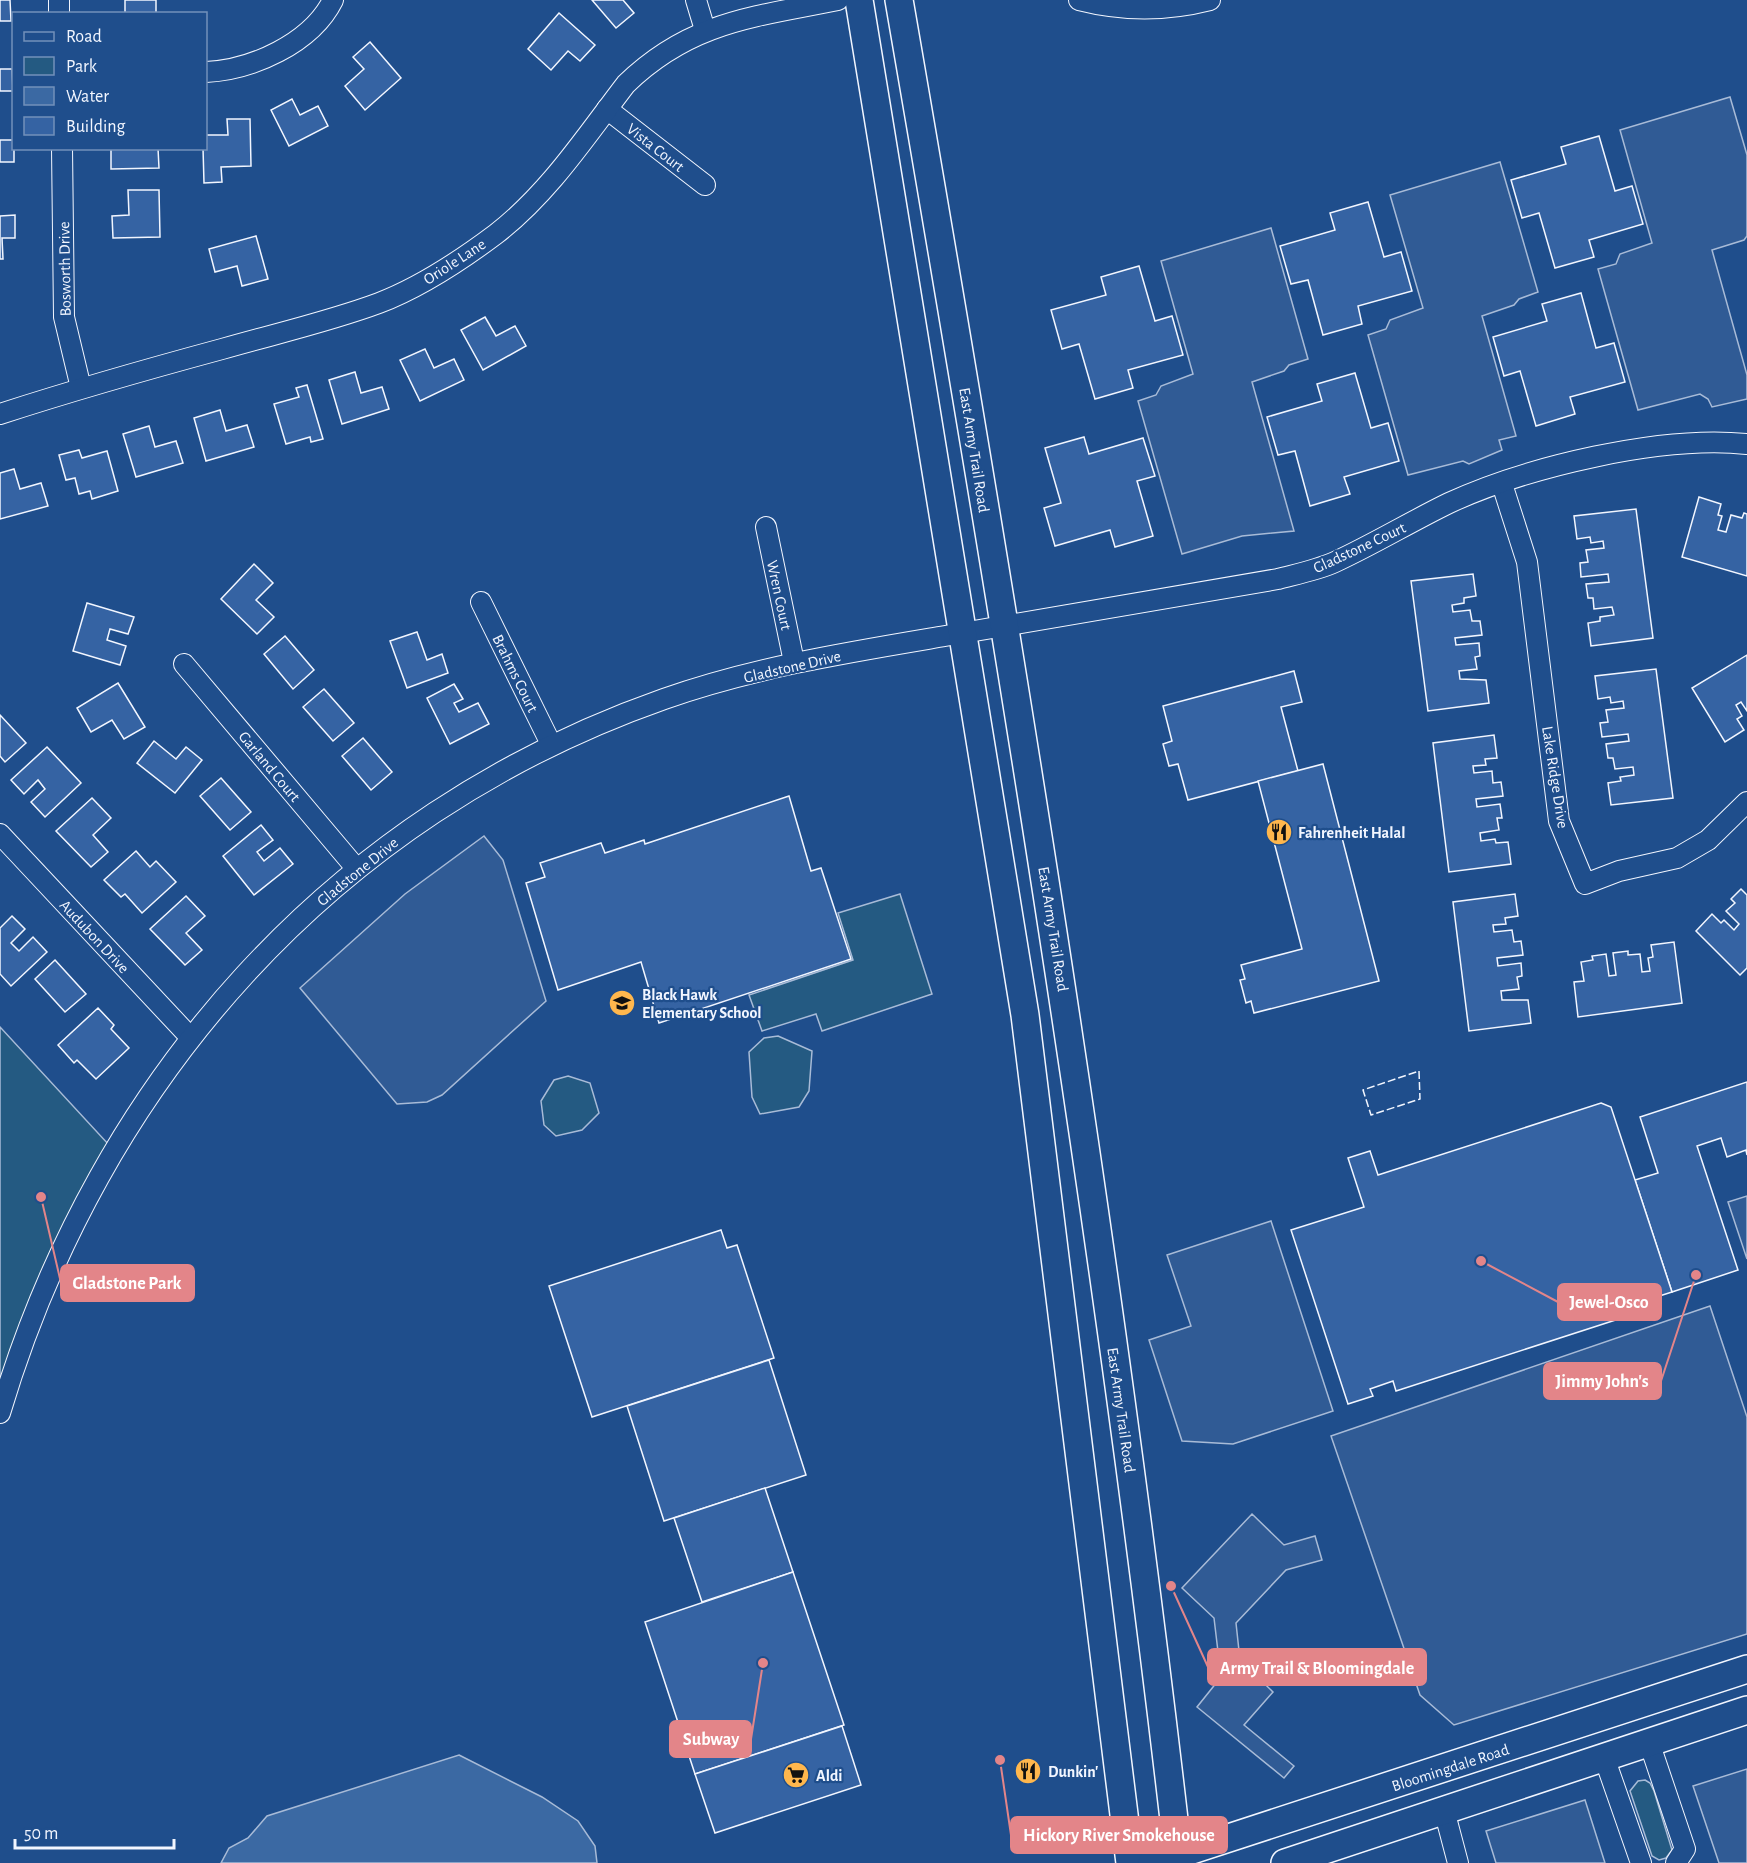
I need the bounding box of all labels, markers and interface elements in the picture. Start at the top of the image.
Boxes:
legend [12,12,207,150]
text: Road [66,28,102,46]
text: Park [66,58,98,76]
text: Water [66,88,109,106]
text: Building [66,118,126,136]
street label: Vista Court [624,121,687,175]
street label: Bosworth Drive [56,221,74,317]
street label: Oriole Lane [421,236,488,288]
street label: East Army Trail Road [955,387,992,514]
street label: Gladstone Court [1311,520,1408,576]
street label: Wren Court [764,559,794,632]
street label: Brahms Court [489,632,541,715]
street label: Gladstone Drive [742,648,842,686]
street label: Lake Ridge Drive [1539,725,1571,829]
street label: Garland Court [235,728,303,805]
restaurant icon: Fahrenheit Halal [1264,817,1294,847]
place label: Fahrenheit Halal [1298,825,1405,841]
street label: Gladstone Drive [314,834,401,909]
street label: East Army Trail Road [1034,866,1071,993]
street label: Audubon Drive [56,897,132,976]
place label: Black Hawk Elementary School [642,987,762,1022]
school or university icon: Black Hawk Elementary School [607,988,637,1018]
callout: Gladstone Park [61,1265,194,1301]
text: Gladstone Park [73,1275,182,1293]
callout: Jewel-Osco [1558,1284,1661,1320]
text: Jewel-Osco [1569,1294,1649,1312]
street label: East Army Trail Road [1103,1347,1138,1474]
callout: Jimmy John's [1544,1363,1661,1399]
text: Jimmy John's [1555,1373,1649,1391]
callout: Army Trail & Bloomingdale [1208,1649,1426,1685]
text: Army Trail & Bloomingdale [1220,1660,1414,1678]
callout: Subway [670,1721,751,1757]
text: Subway [683,1731,740,1749]
street label: Bloomingdale Road [1390,1741,1511,1794]
restaurant icon: Dunkin' [1013,1756,1043,1786]
supermarket icon: Aldi [781,1760,811,1790]
place label: Dunkin' [1048,1764,1098,1780]
place label: Aldi [816,1768,843,1784]
scale bar [15,1812,174,1850]
callout: Hickory River Smokehouse [1011,1817,1227,1853]
text: 50 m [24,1825,58,1843]
text: Hickory River Smokehouse [1023,1827,1215,1845]

